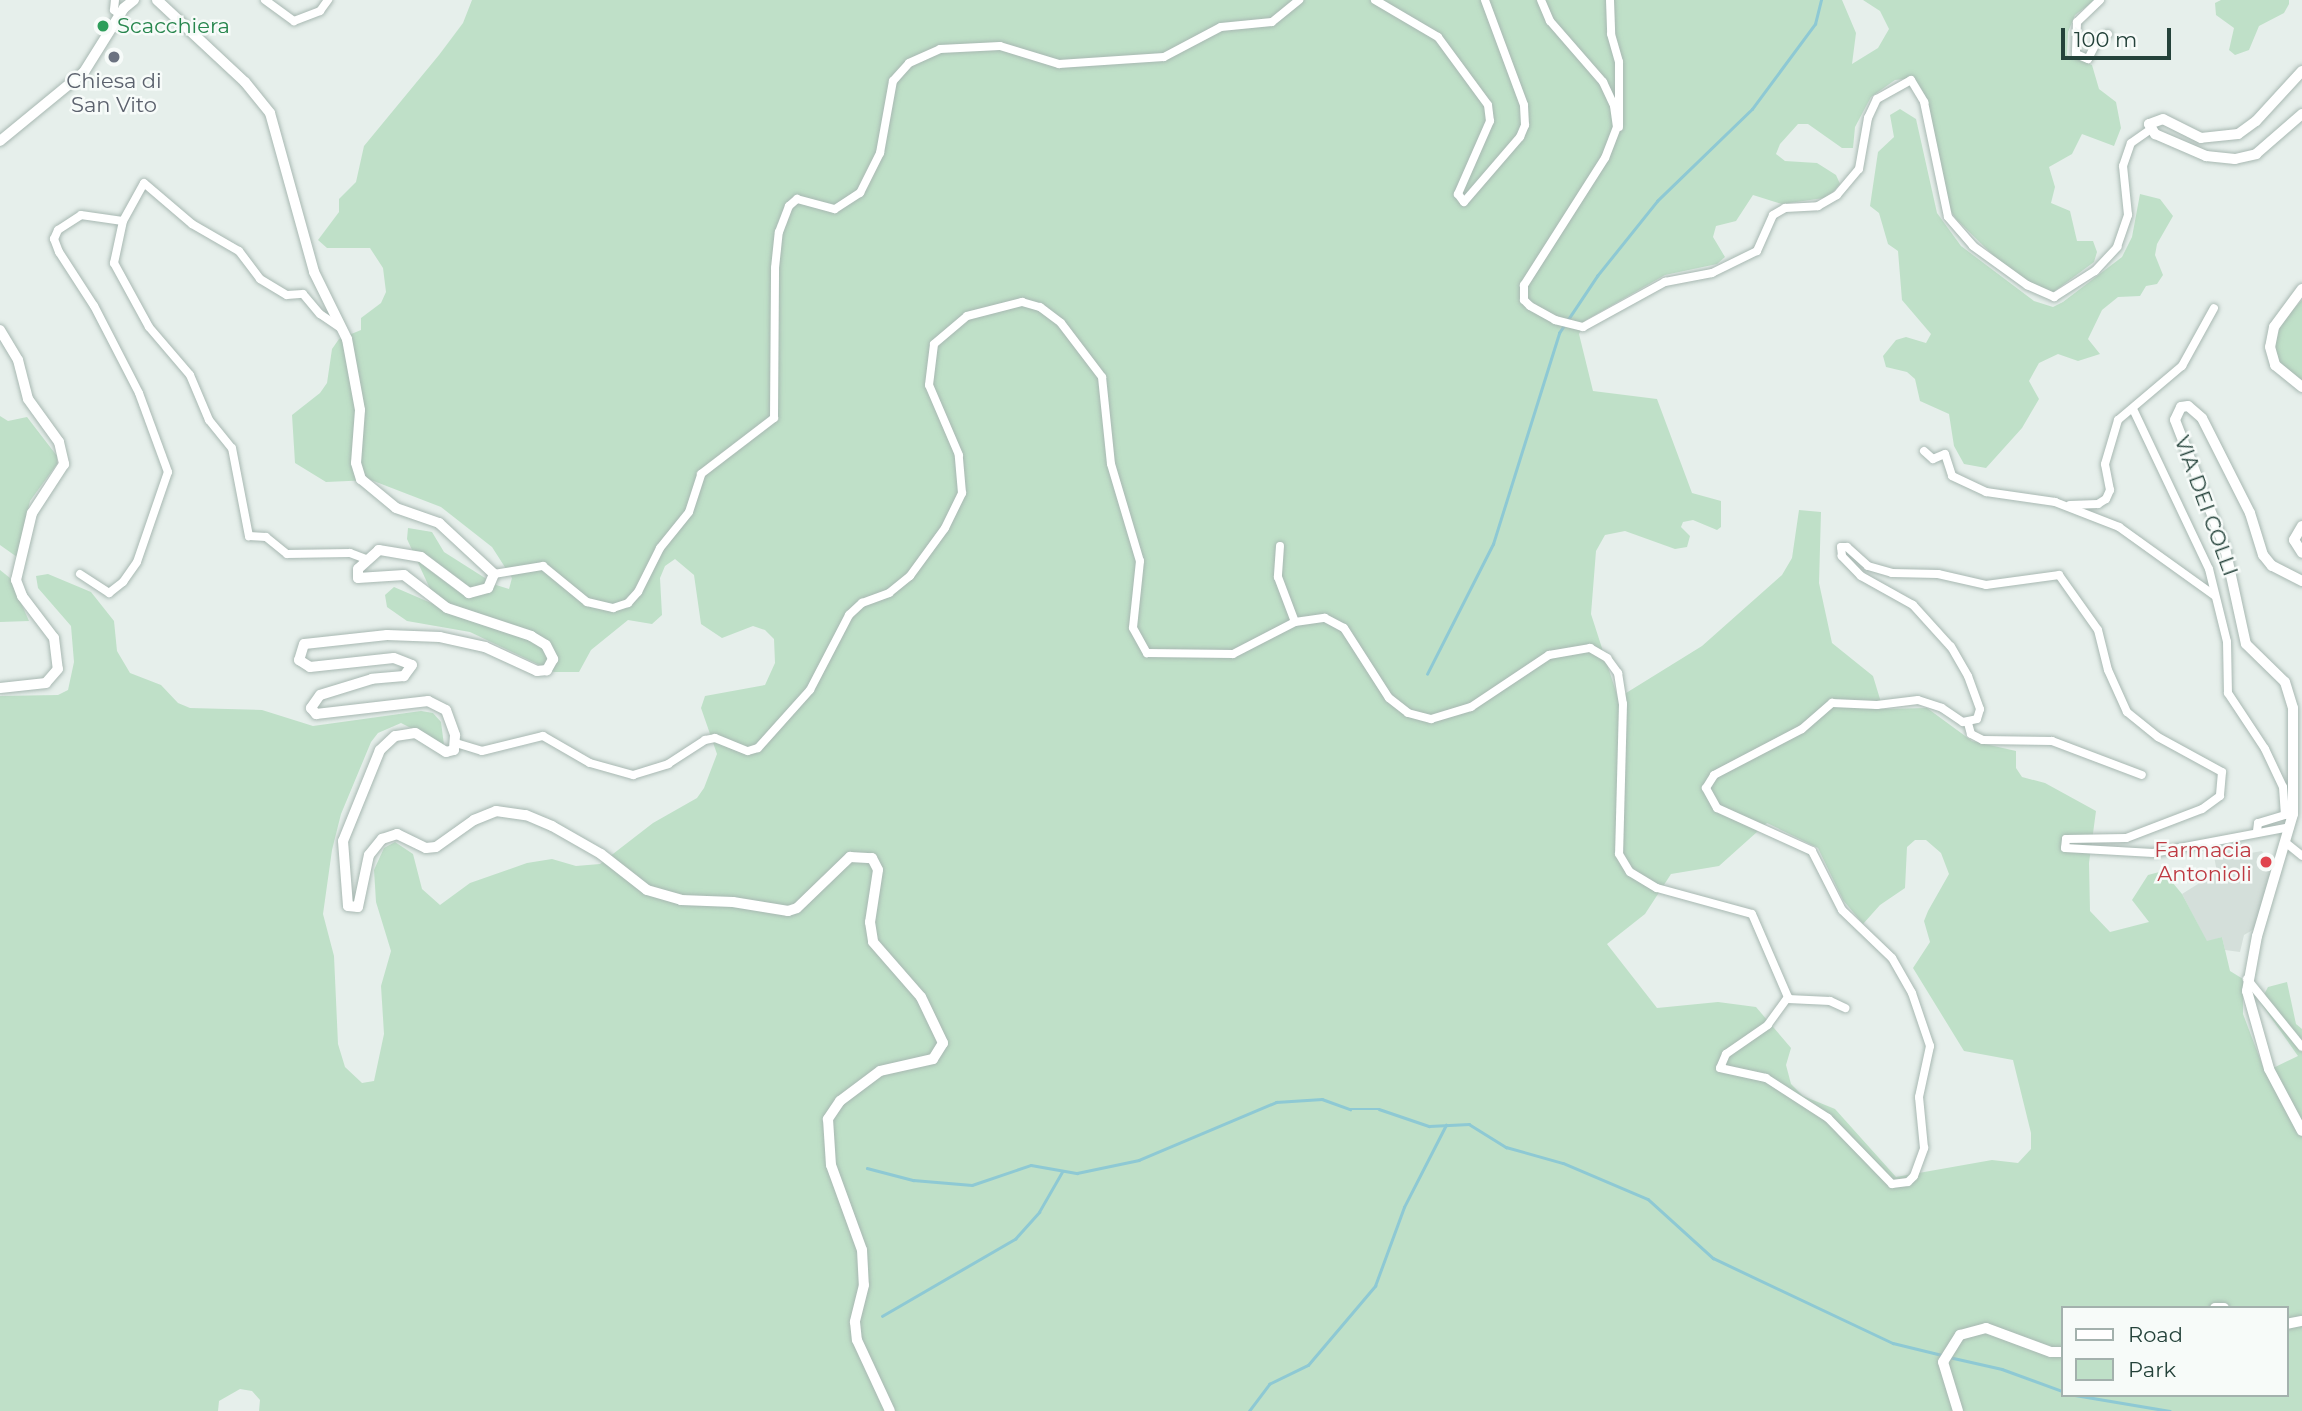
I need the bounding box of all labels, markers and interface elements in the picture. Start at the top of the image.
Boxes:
place label: Scacchiera [117,13,230,39]
scale bar [2064,14,2174,58]
marker: Scacchiera [95,18,111,34]
text: 100 m [2074,27,2137,52]
marker: Chiesa di San Vito [106,49,122,65]
place label: Chiesa di San Vito [66,68,162,118]
street label: VIA DEI COLLI [2169,432,2243,580]
place label: Farmacia Antonioli [2154,837,2252,887]
marker: Farmacia Antonioli [2258,854,2274,870]
legend [2060,1306,2288,1397]
text: Road [2128,1322,2183,1347]
text: Park [2128,1357,2176,1382]

